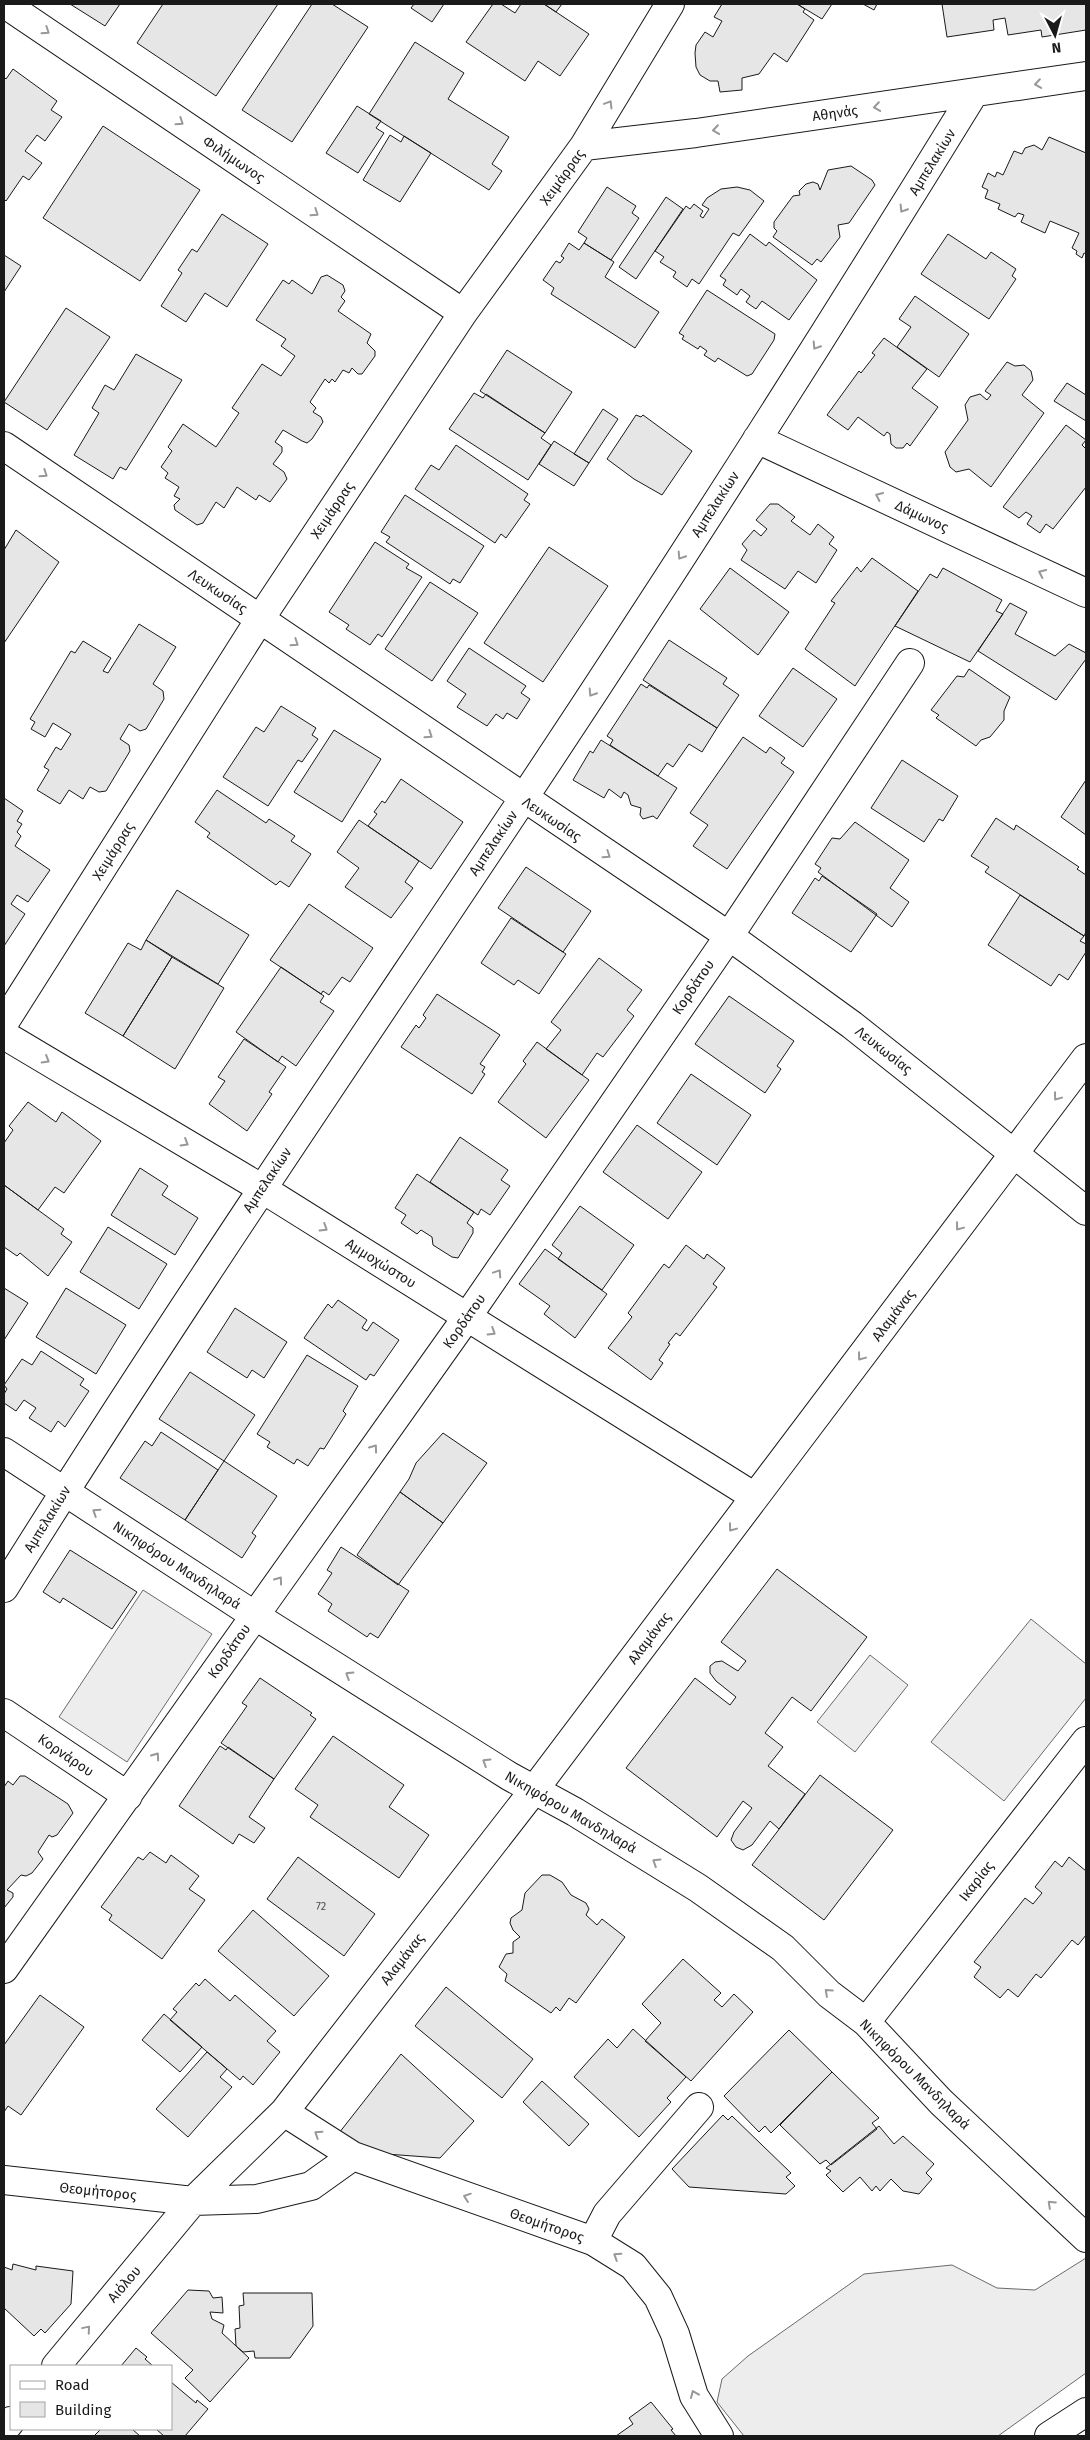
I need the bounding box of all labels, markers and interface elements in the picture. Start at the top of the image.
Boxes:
north arrow [1030,10,1080,60]
one-way arrow [40,25,50,34]
text: N [1051,38,1062,56]
one-way arrow [1034,78,1042,88]
one-way arrow [603,101,613,110]
one-way arrow [873,101,881,112]
street label: Αθηνάς [811,102,859,125]
one-way arrow [175,116,184,125]
one-way arrow [712,124,720,135]
street label: Αμπελακίων [905,126,960,199]
street label: Φιλήμωνος [200,133,268,187]
street label: Χειμάρρας [536,146,589,209]
one-way arrow [899,203,909,212]
one-way arrow [309,207,319,216]
one-way arrow [813,341,823,350]
one-way arrow [38,468,48,477]
street label: Αμπελακίων [688,468,743,540]
street label: Χειμάρρας [307,478,358,542]
one-way arrow [875,492,884,503]
street label: Δάμωνος [892,497,952,536]
one-way arrow [677,551,687,560]
street label: Λευκωσίας [185,566,251,618]
one-way arrow [1038,568,1047,579]
one-way arrow [289,637,299,646]
one-way arrow [589,687,598,696]
one-way arrow [423,729,433,738]
street label: Λευκωσίας [519,794,585,846]
street label: Αμπελακίων [465,807,522,879]
street label: Χειμάρρας [89,819,138,883]
one-way arrow [601,849,611,858]
street label: Κορδάτου [669,957,718,1018]
street label: Λευκωσίας [852,1023,916,1078]
one-way arrow [40,1054,49,1064]
one-way arrow [1054,1091,1063,1101]
one-way arrow [180,1137,189,1147]
street label: Αμπελακίων [239,1144,296,1216]
one-way arrow [319,1221,328,1231]
one-way arrow [956,1221,965,1231]
street label: Αμμοχώστου [342,1235,419,1292]
one-way arrow [492,1269,501,1279]
street label: Αλαμάνας [868,1286,919,1345]
street label: Κορδάτου [439,1291,489,1352]
one-way arrow [486,1326,495,1336]
one-way arrow [858,1351,867,1361]
one-way arrow [368,1444,377,1454]
street label: Αμπελακίων [20,1483,75,1556]
one-way arrow [93,1509,102,1518]
street label: Νικηφόρου Μανδηλαρά [109,1518,244,1613]
one-way arrow [729,1522,737,1531]
one-way arrow [273,1577,282,1586]
street label: Αλαμάνας [624,1609,675,1668]
street label: Κορδάτου [204,1621,254,1682]
one-way arrow [345,1672,355,1681]
street label: Κορνάρου [35,1731,97,1780]
one-way arrow [149,1753,159,1762]
one-way arrow [483,1758,492,1768]
street label: Νικηφόρου Μανδηλαρά [502,1768,640,1857]
street label: Ικαρίας [955,1857,998,1905]
one-way arrow [653,1859,662,1868]
house number: 72 [316,1900,326,1913]
street label: Αλαμάνας [377,1930,428,1989]
one-way arrow [824,1989,833,1998]
street label: Νικηφόρου Μανδηλαρά [856,2016,973,2133]
one-way arrow [314,2130,323,2140]
street label: Θεομήτορος [59,2179,138,2204]
one-way arrow [463,2192,471,2202]
one-way arrow [1047,2201,1056,2210]
street label: Θεομήτορος [507,2205,587,2246]
one-way arrow [614,2253,623,2262]
street label: Αιόλου [104,2262,145,2306]
one-way arrow [82,2325,91,2334]
legend [10,2365,172,2430]
text: Road [55,2376,90,2394]
one-way arrow [690,2390,701,2399]
text: Building [55,2401,111,2419]

